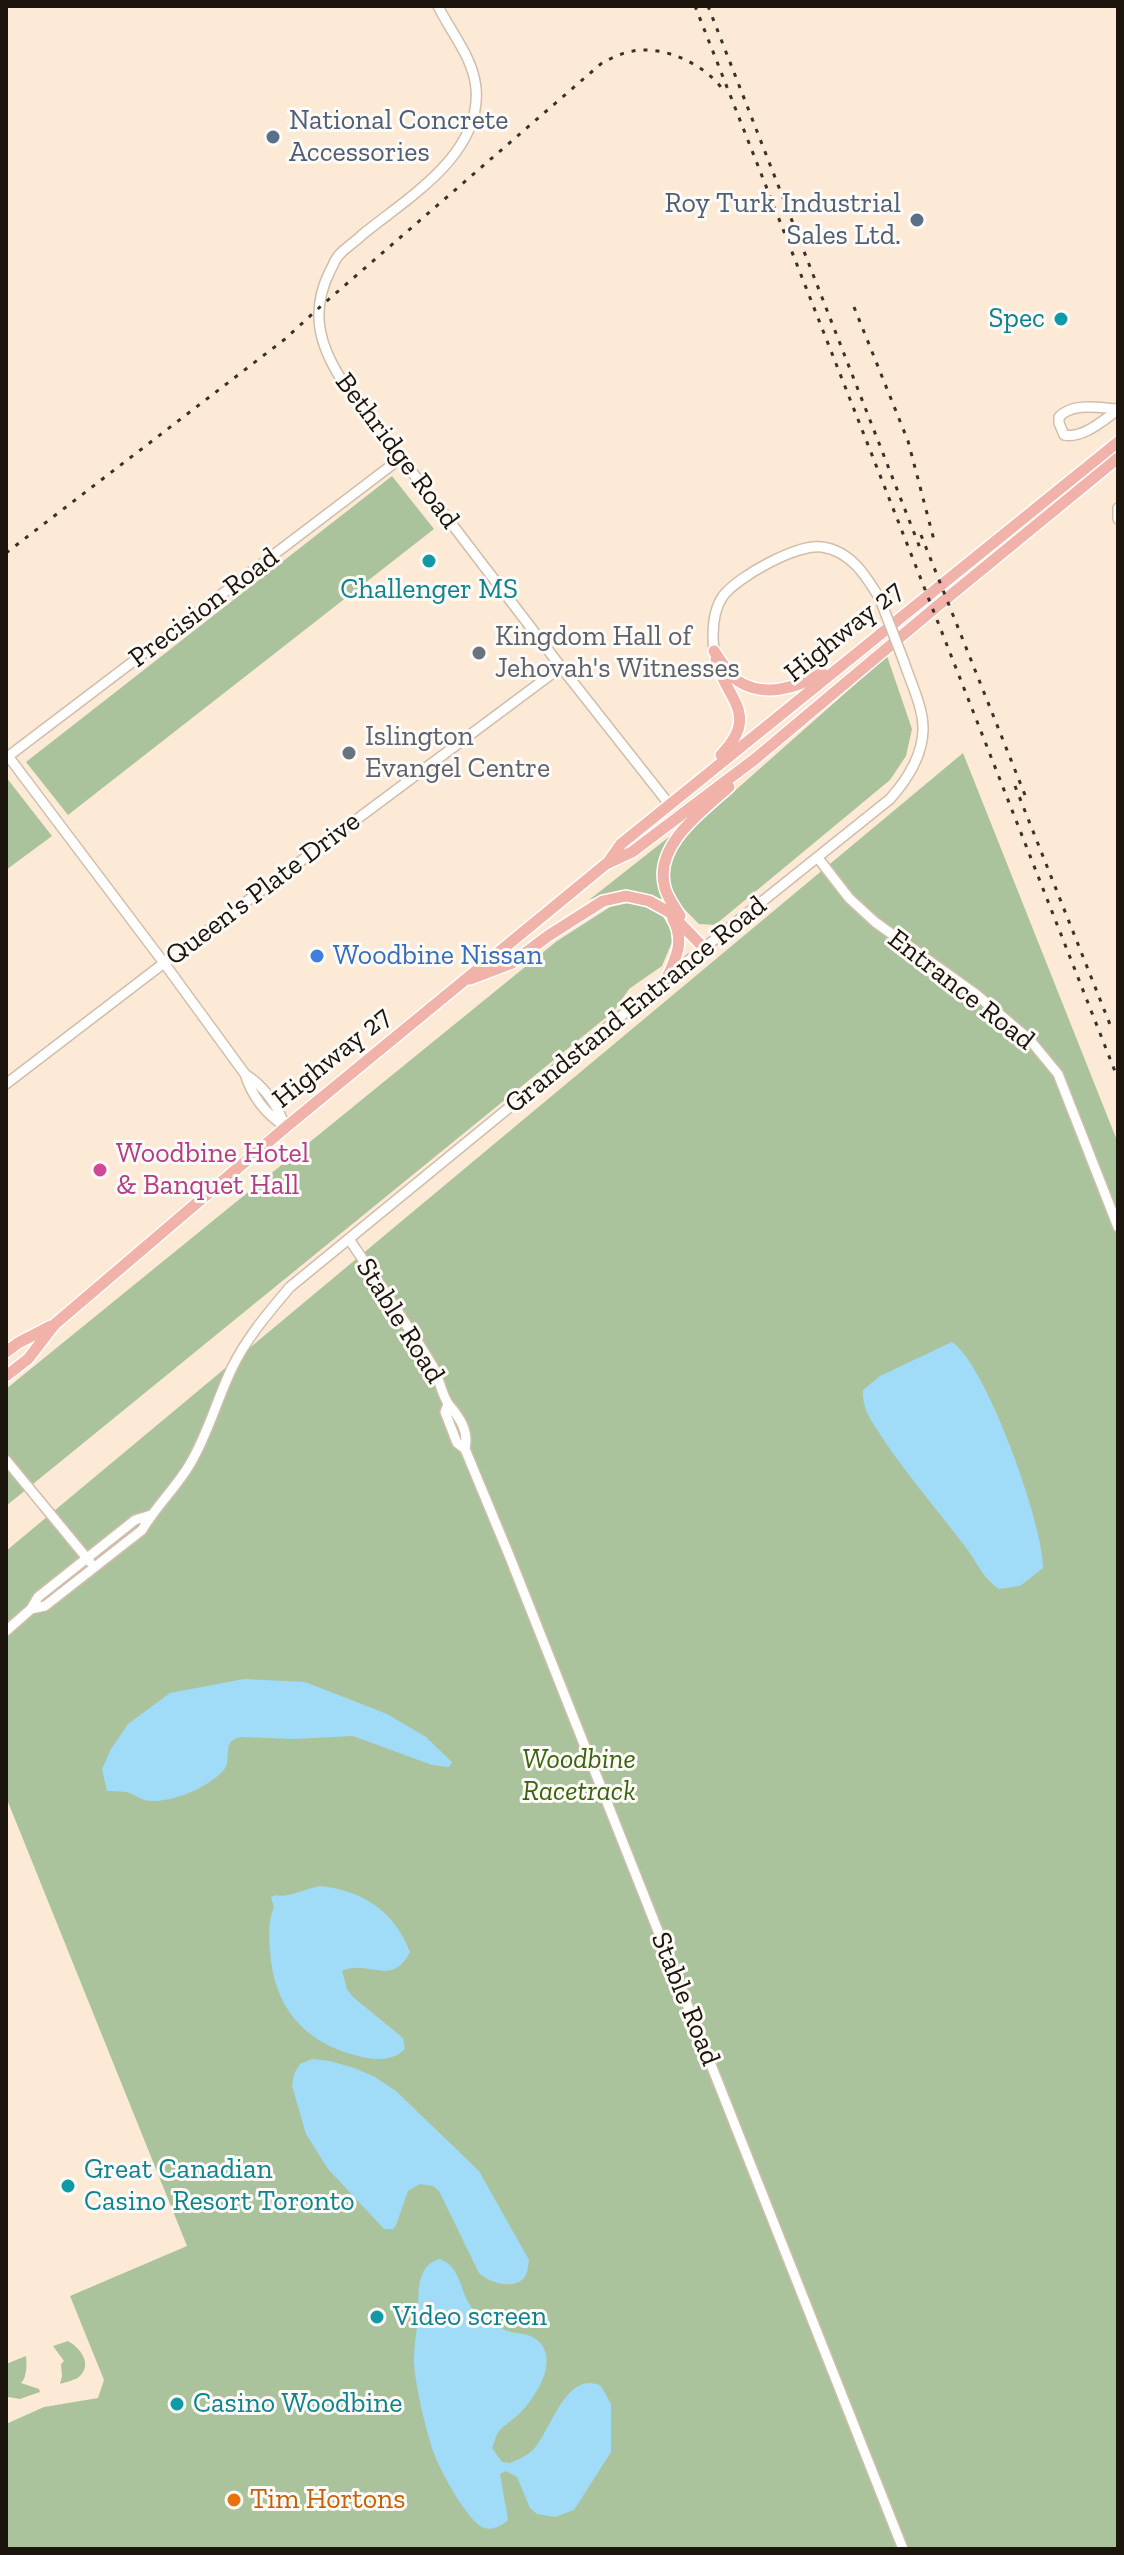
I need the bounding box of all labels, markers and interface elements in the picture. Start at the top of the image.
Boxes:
place label: National Concrete Accessories [289,104,508,170]
marker: National Concrete Accessories [264,128,282,146]
place label: Roy Turk Industrial Sales Ltd. [665,187,901,253]
marker: Roy Turk Industrial Sales Ltd. [908,211,926,229]
place label: Spec [989,302,1045,336]
marker: Spec [1052,310,1070,328]
street label: Bethridge Road [328,367,466,535]
street label: Precision Road [122,541,286,675]
marker: Challenger MS [420,552,438,570]
place label: Challenger MS [340,573,518,607]
street label: Highway 27 [778,574,910,690]
place label: Kingdom Hall of Jehovah's Witnesses [495,620,740,686]
marker: Kingdom Hall of Jehovah's Witnesses [470,644,488,662]
place label: Islington Evangel Centre [365,720,550,786]
marker: Islington Evangel Centre [340,744,358,762]
street label: Queen's Plate Drive [159,805,367,973]
street label: Grandstand Entrance Road [498,889,774,1121]
street label: Entrance Road [881,922,1041,1058]
place label: Woodbine Nissan [333,939,542,973]
marker: Woodbine Nissan [308,947,326,965]
street label: Highway 27 [266,1000,398,1116]
place label: Woodbine Hotel & Banquet Hall [116,1137,309,1203]
marker: Woodbine Hotel & Banquet Hall [91,1161,109,1179]
street label: Stable Road [348,1252,452,1390]
park label: Woodbine Racetrack [522,1743,636,1809]
street label: Stable Road [643,1927,727,2071]
place label: Great Canadian Casino Resort Toronto [84,2153,355,2219]
marker: Great Canadian Casino Resort Toronto [59,2177,77,2195]
place label: Video screen [393,2300,547,2334]
marker: Video screen [368,2308,386,2326]
place label: Casino Woodbine [193,2387,402,2421]
marker: Casino Woodbine [168,2395,186,2413]
place label: Tim Hortons [250,2483,405,2517]
marker: Tim Hortons [225,2491,243,2509]

